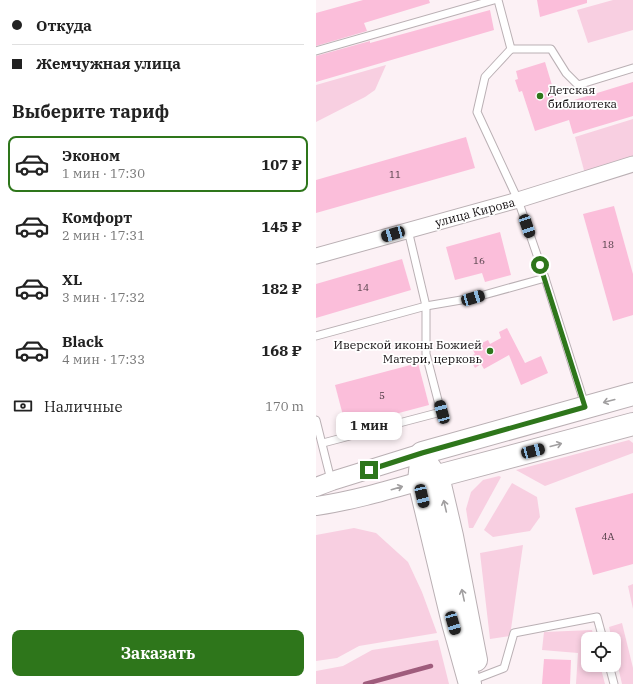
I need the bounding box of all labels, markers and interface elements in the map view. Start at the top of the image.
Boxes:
text: Откуда [36,16,92,35]
text: Жемчужная улица [36,54,181,73]
place label: Детская библиотека [548,82,618,111]
marker: Детская библиотека [535,91,545,101]
text: Выберите тариф [12,100,169,123]
icon: car [14,146,50,182]
text: Эконом [62,146,120,165]
text: 107 ₽ [261,155,302,174]
text: 1 мин · 17:30 [62,165,145,182]
house number: 11 [389,168,401,181]
street label: улица Кирова [433,194,517,230]
icon: car [14,208,50,244]
text: Комфорт [62,208,132,227]
car [517,213,537,239]
text: 145 ₽ [261,217,302,236]
car [380,225,406,243]
text: 2 мин · 17:31 [62,227,145,244]
house number: 18 [602,238,614,251]
house number: 16 [473,254,485,267]
route start [531,256,549,274]
icon: car [14,270,50,306]
text: XL [62,270,82,289]
text: 182 ₽ [261,279,302,298]
house number: 14 [357,281,369,294]
text: 3 мин · 17:32 [62,289,145,306]
car [460,289,486,307]
icon: car [14,332,50,368]
text: Black [62,332,103,351]
place label: Иверской иконы Божией Матери, церковь [334,337,482,366]
text: 168 ₽ [261,341,302,360]
marker: Иверской иконы Божией Матери, церковь [485,346,495,356]
text: 4 мин · 17:33 [62,351,145,368]
house number: 5 [379,389,385,402]
icon: cash [12,395,34,417]
text: Наличные [44,397,122,416]
text: 170 m [265,398,304,415]
one-way arrow [603,398,616,405]
car [433,399,451,425]
callout: 1 мин [336,412,402,440]
text: 1 мин [350,417,388,434]
one-way arrow [549,441,562,448]
car [520,442,546,460]
route end [360,461,378,479]
one-way arrow [390,483,403,491]
car [413,483,431,509]
one-way arrow [441,500,449,513]
house number: 4А [602,530,615,543]
one-way arrow [459,588,467,601]
car [444,610,462,636]
button: Заказать [12,630,304,676]
map controls [581,632,621,672]
button: locate [581,632,621,672]

